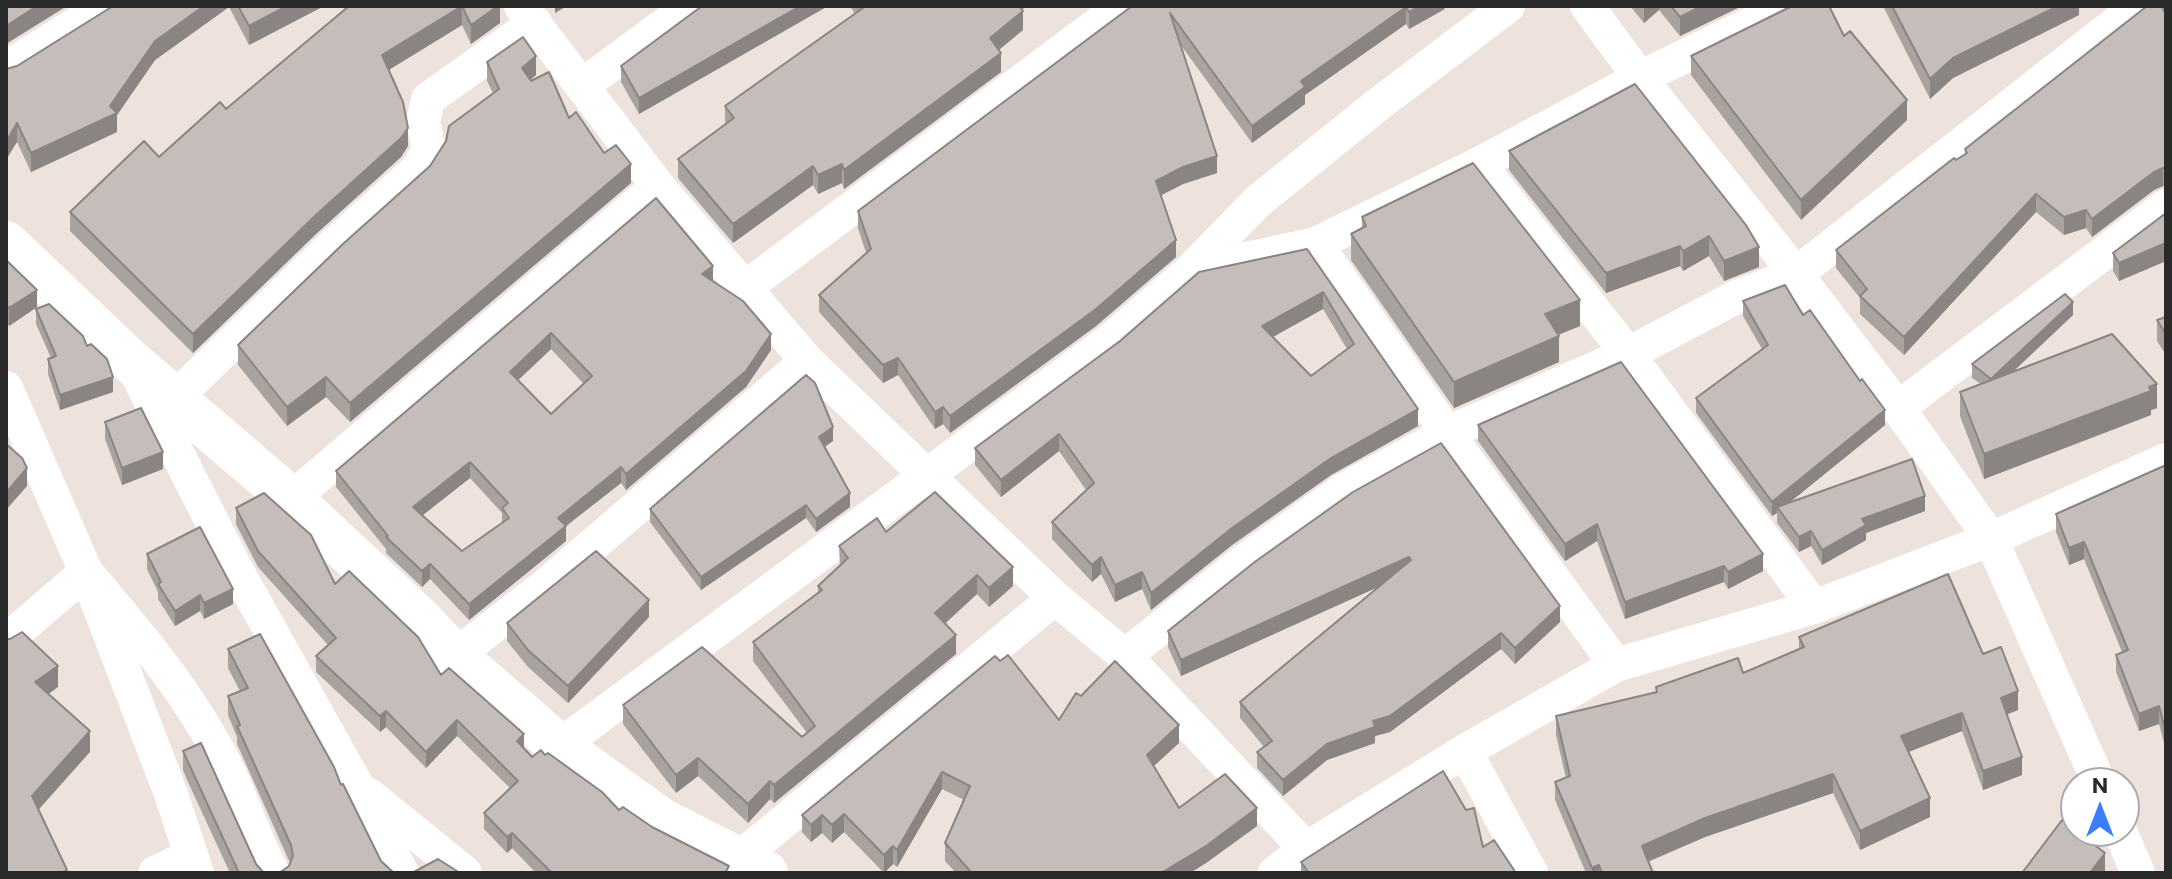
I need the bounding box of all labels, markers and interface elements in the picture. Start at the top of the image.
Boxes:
north arrow [2060,767,2140,847]
text: N [2092,771,2108,798]

